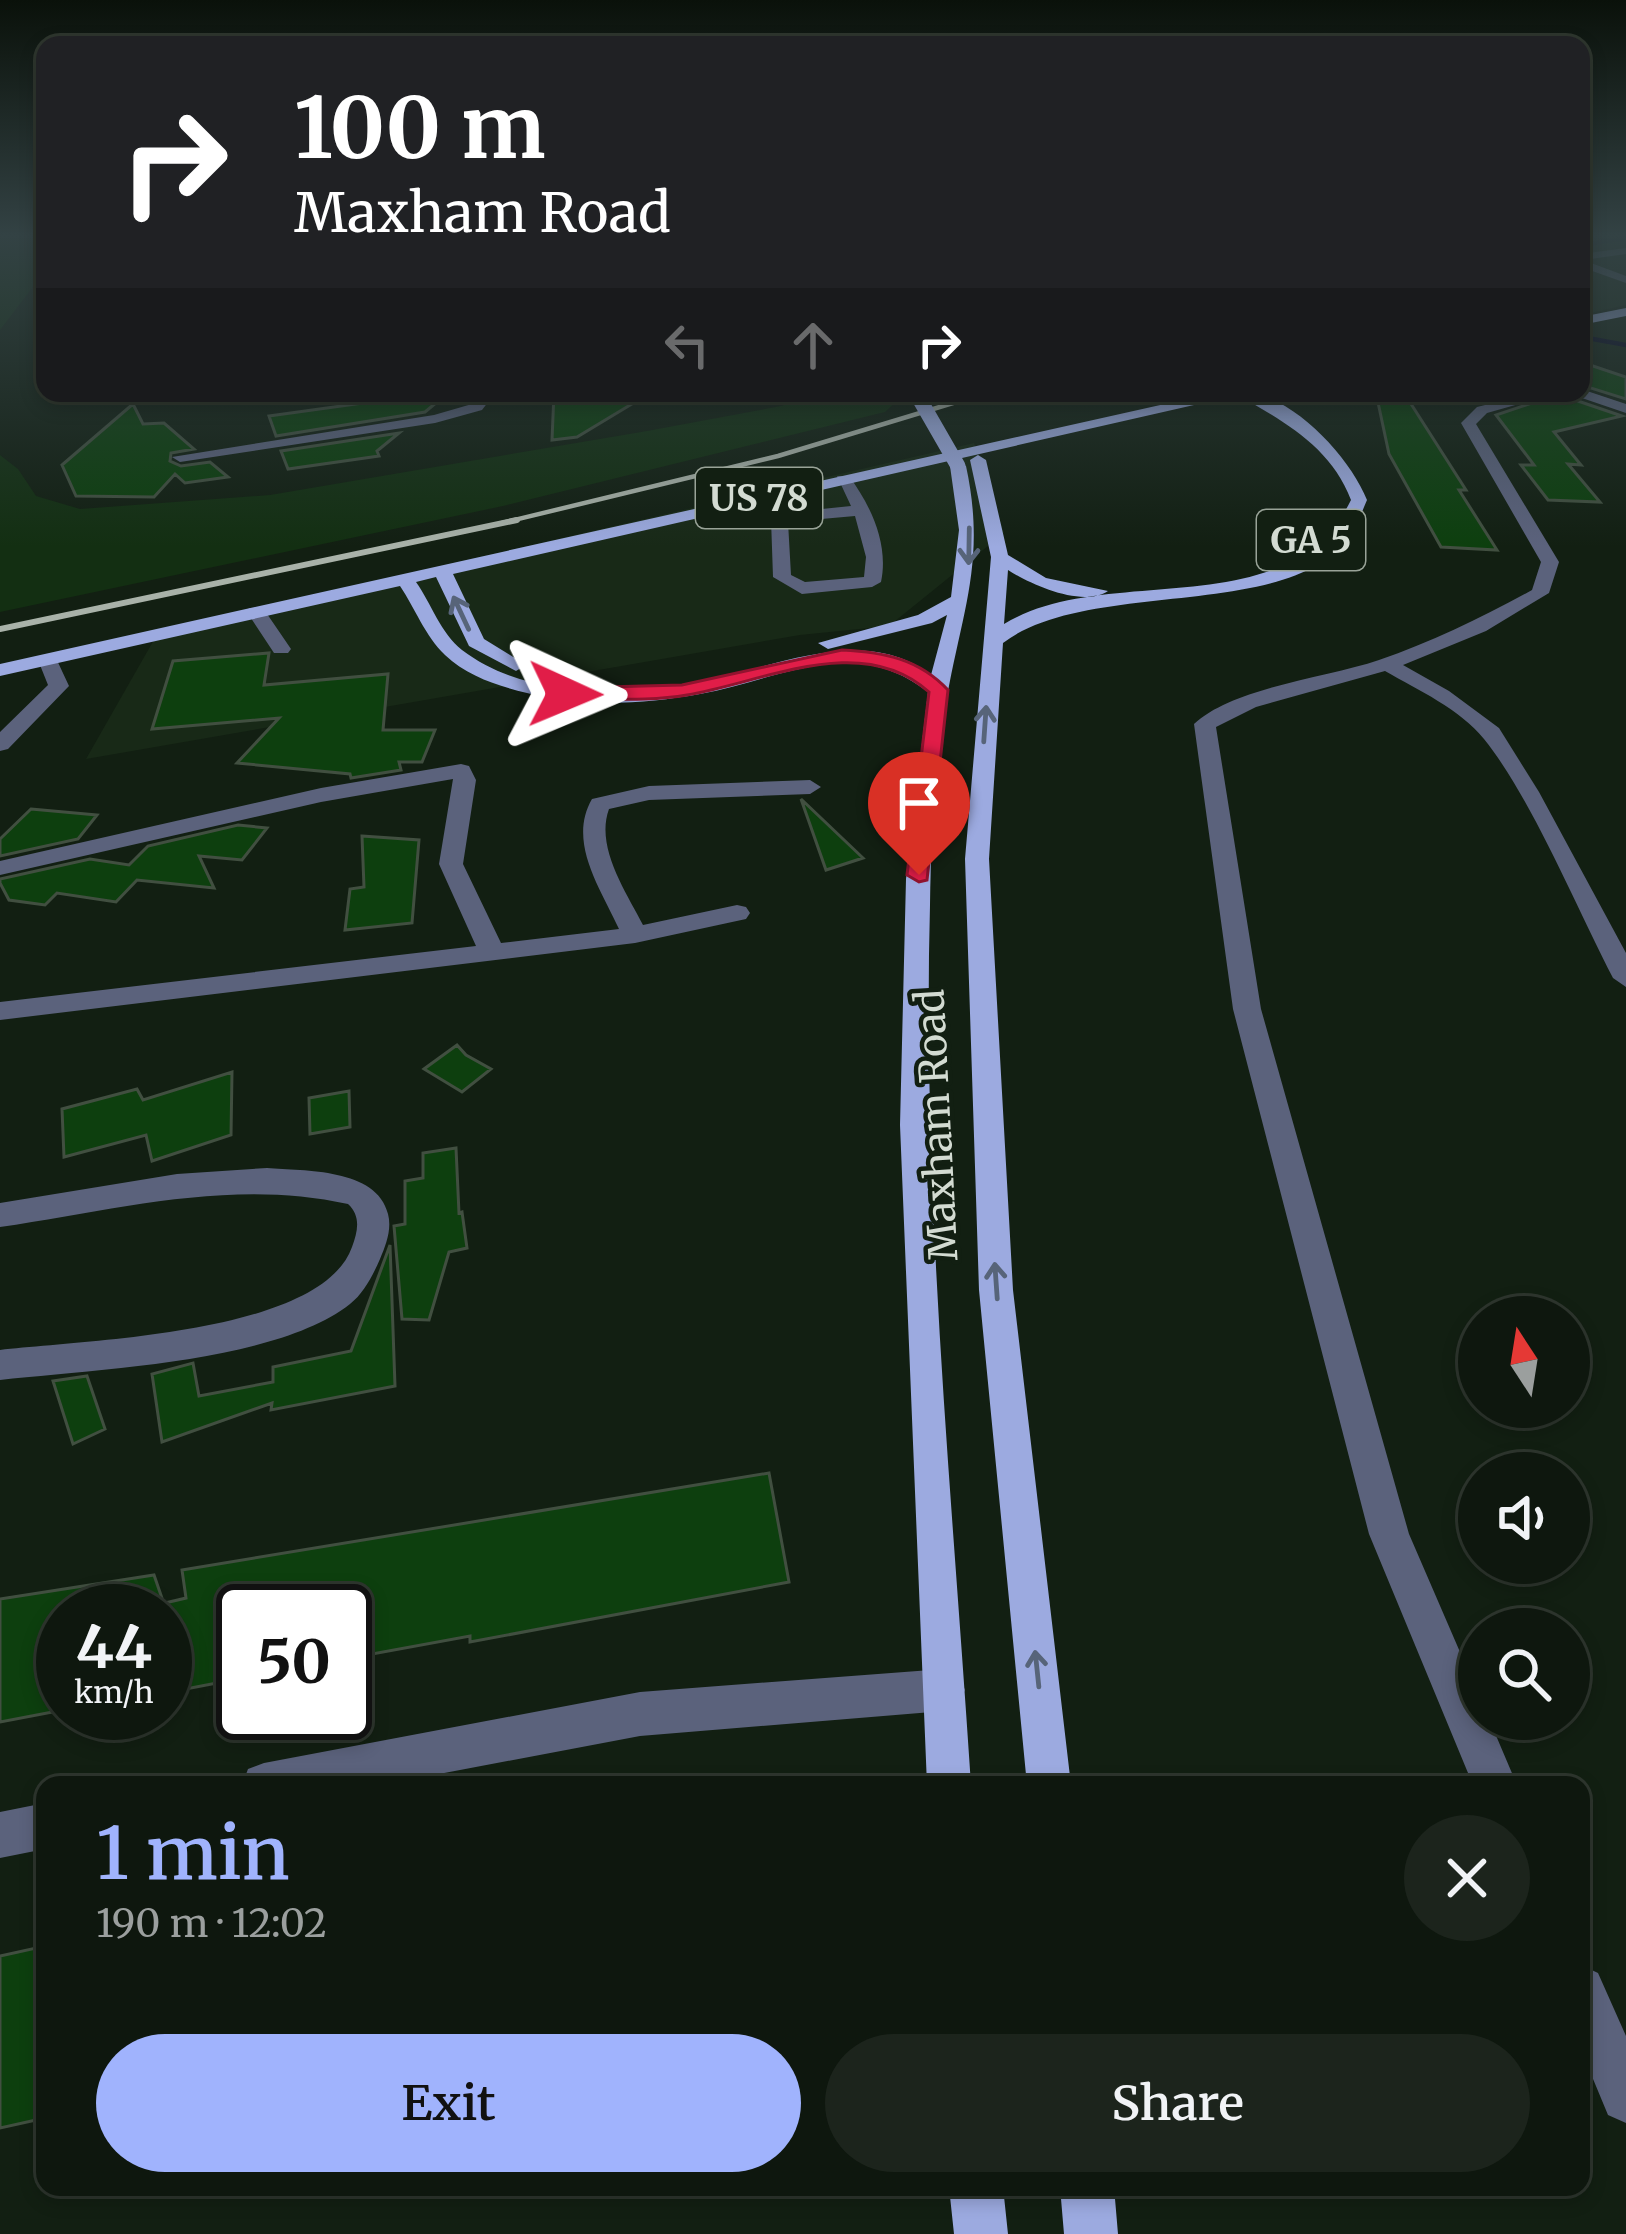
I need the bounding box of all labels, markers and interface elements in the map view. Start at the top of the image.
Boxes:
text: 100 m [294,75,546,181]
icon: right [96,84,252,240]
text: Maxham Road [294,179,671,247]
icon: left [654,312,720,378]
icon: ahead [780,312,846,378]
icon: right [906,312,972,378]
road number: US 78 [696,468,822,528]
road number: GA 5 [1257,510,1365,570]
one-way arrow [958,526,980,565]
one-way arrow [449,596,471,632]
position arrow [502,631,628,757]
one-way arrow [974,705,997,744]
pin [868,752,970,875]
icon: arrive [886,770,952,836]
street label: Maxham Road [905,988,969,1262]
one-way arrow [985,1262,1008,1301]
north arrow [1458,1296,1590,1428]
map controls [1458,1296,1590,1740]
button: sound [1458,1452,1590,1584]
speed limit sign: 50 [216,1584,372,1740]
button: search [1458,1608,1590,1740]
text: 44 [76,1609,152,1684]
one-way arrow [1025,1650,1048,1689]
text: km/h [74,1673,154,1711]
text: 1 min [96,1808,290,1899]
button: close [1404,1815,1530,1941]
text: 190 m · 12:02 [96,1899,327,1948]
button: Exit [96,2034,801,2172]
button: Share [825,2034,1530,2172]

